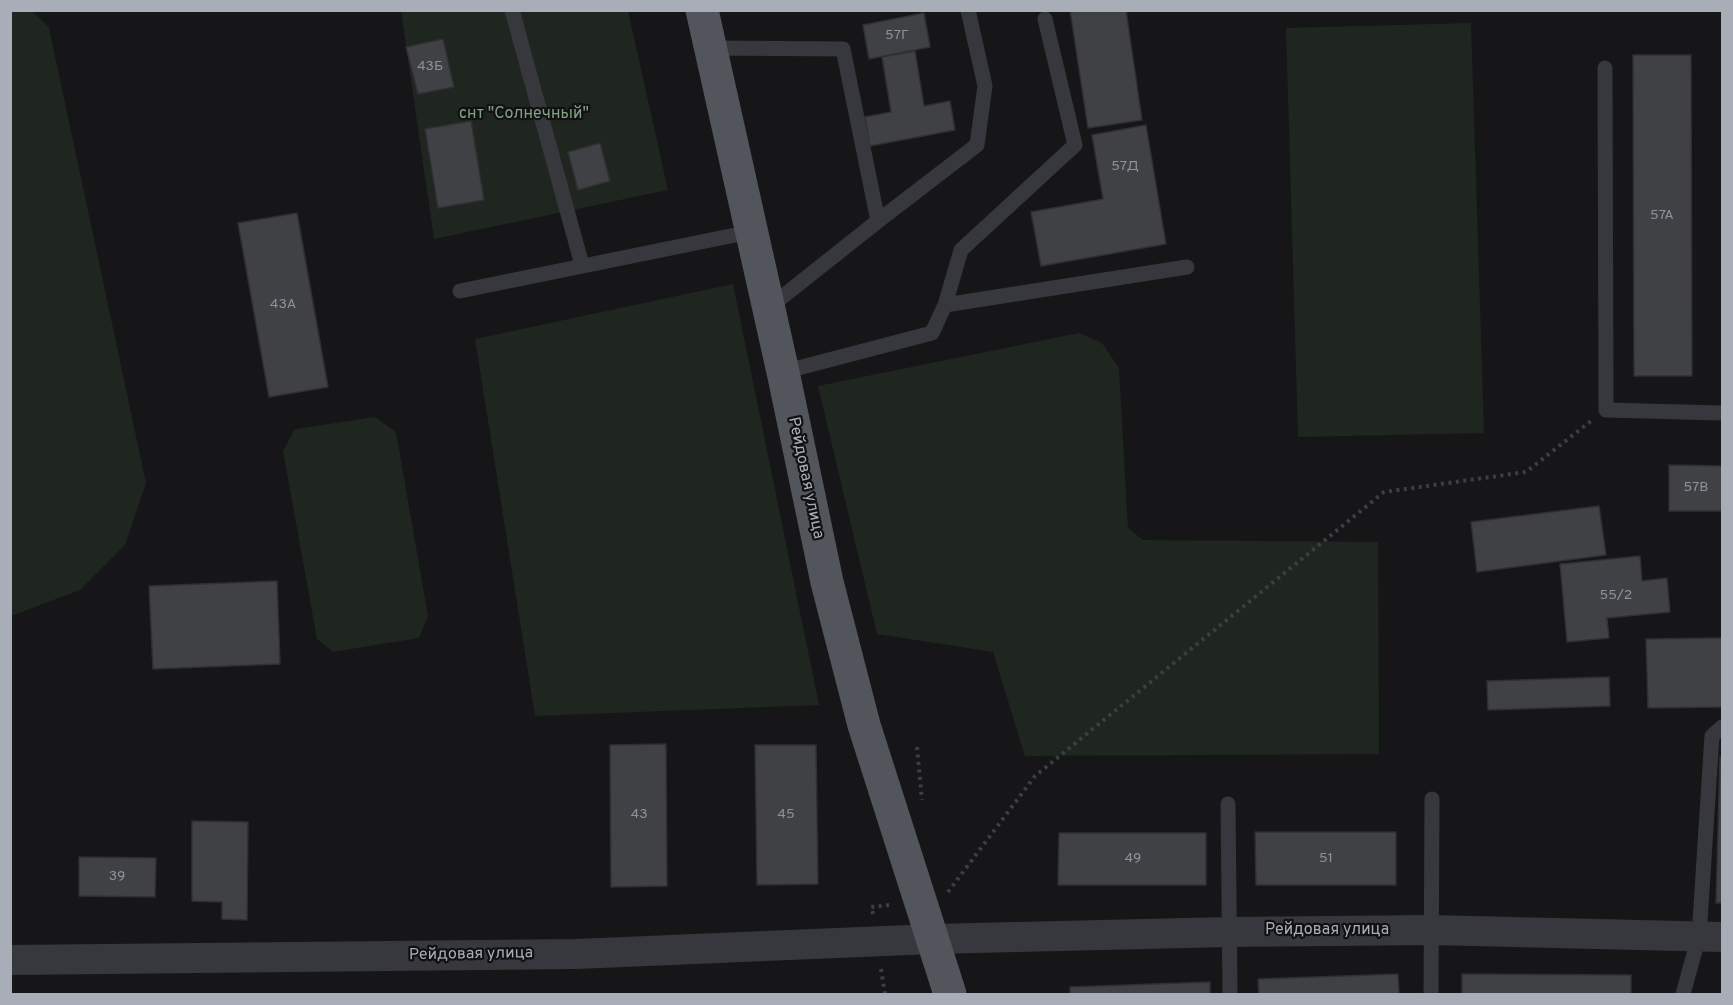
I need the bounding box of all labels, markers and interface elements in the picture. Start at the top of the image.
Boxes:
house number: 57Г [885,28,909,44]
house number: 43Б [417,59,443,75]
park label: снт "Солнечный" [459,105,589,125]
house number: 57Д [1111,159,1139,175]
house number: 57А [1650,208,1674,224]
house number: 43А [270,297,296,313]
street label: Рейдовая улица [783,415,827,541]
house number: 57В [1684,480,1708,496]
house number: 55/2 [1600,588,1632,604]
house number: 43 [630,807,648,823]
house number: 45 [777,807,795,823]
house number: 49 [1125,851,1141,867]
house number: 51 [1319,851,1333,867]
house number: 39 [109,869,125,885]
street label: Рейдовая улица [1265,921,1389,941]
street label: Рейдовая улица [409,944,533,966]

